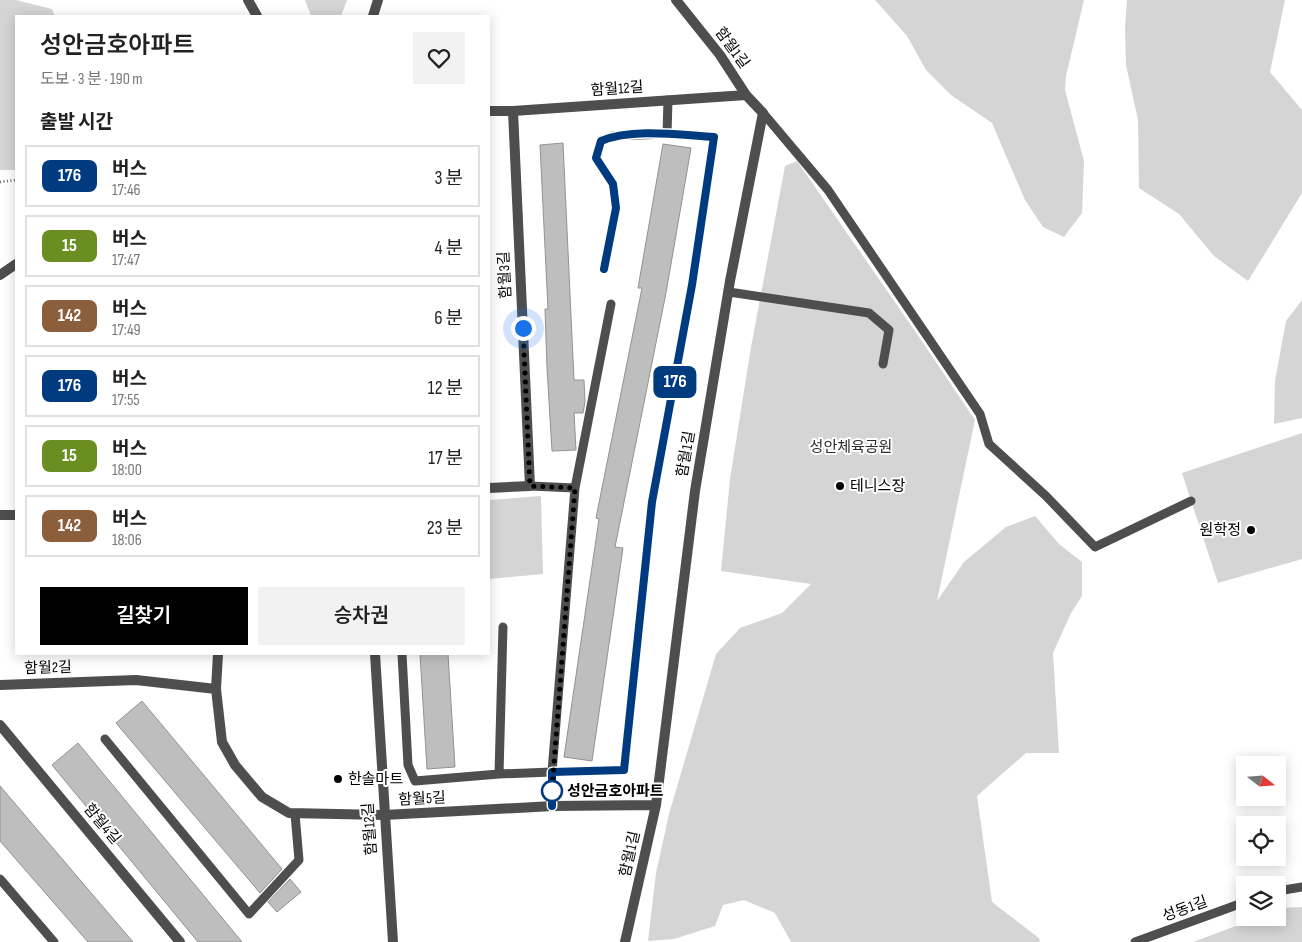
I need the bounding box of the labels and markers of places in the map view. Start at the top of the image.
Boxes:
place label: 테니스장 [850,477,905,496]
marker: 테니스장 [834,480,846,492]
place label: 원학정 [1200,521,1241,540]
marker: 원학정 [1245,524,1257,536]
place label: 한솔마트 [348,770,403,789]
marker: 한솔마트 [332,773,344,785]
marker: 성안금호아파트 [541,780,563,802]
place label: 성안금호아파트 [567,782,664,801]

